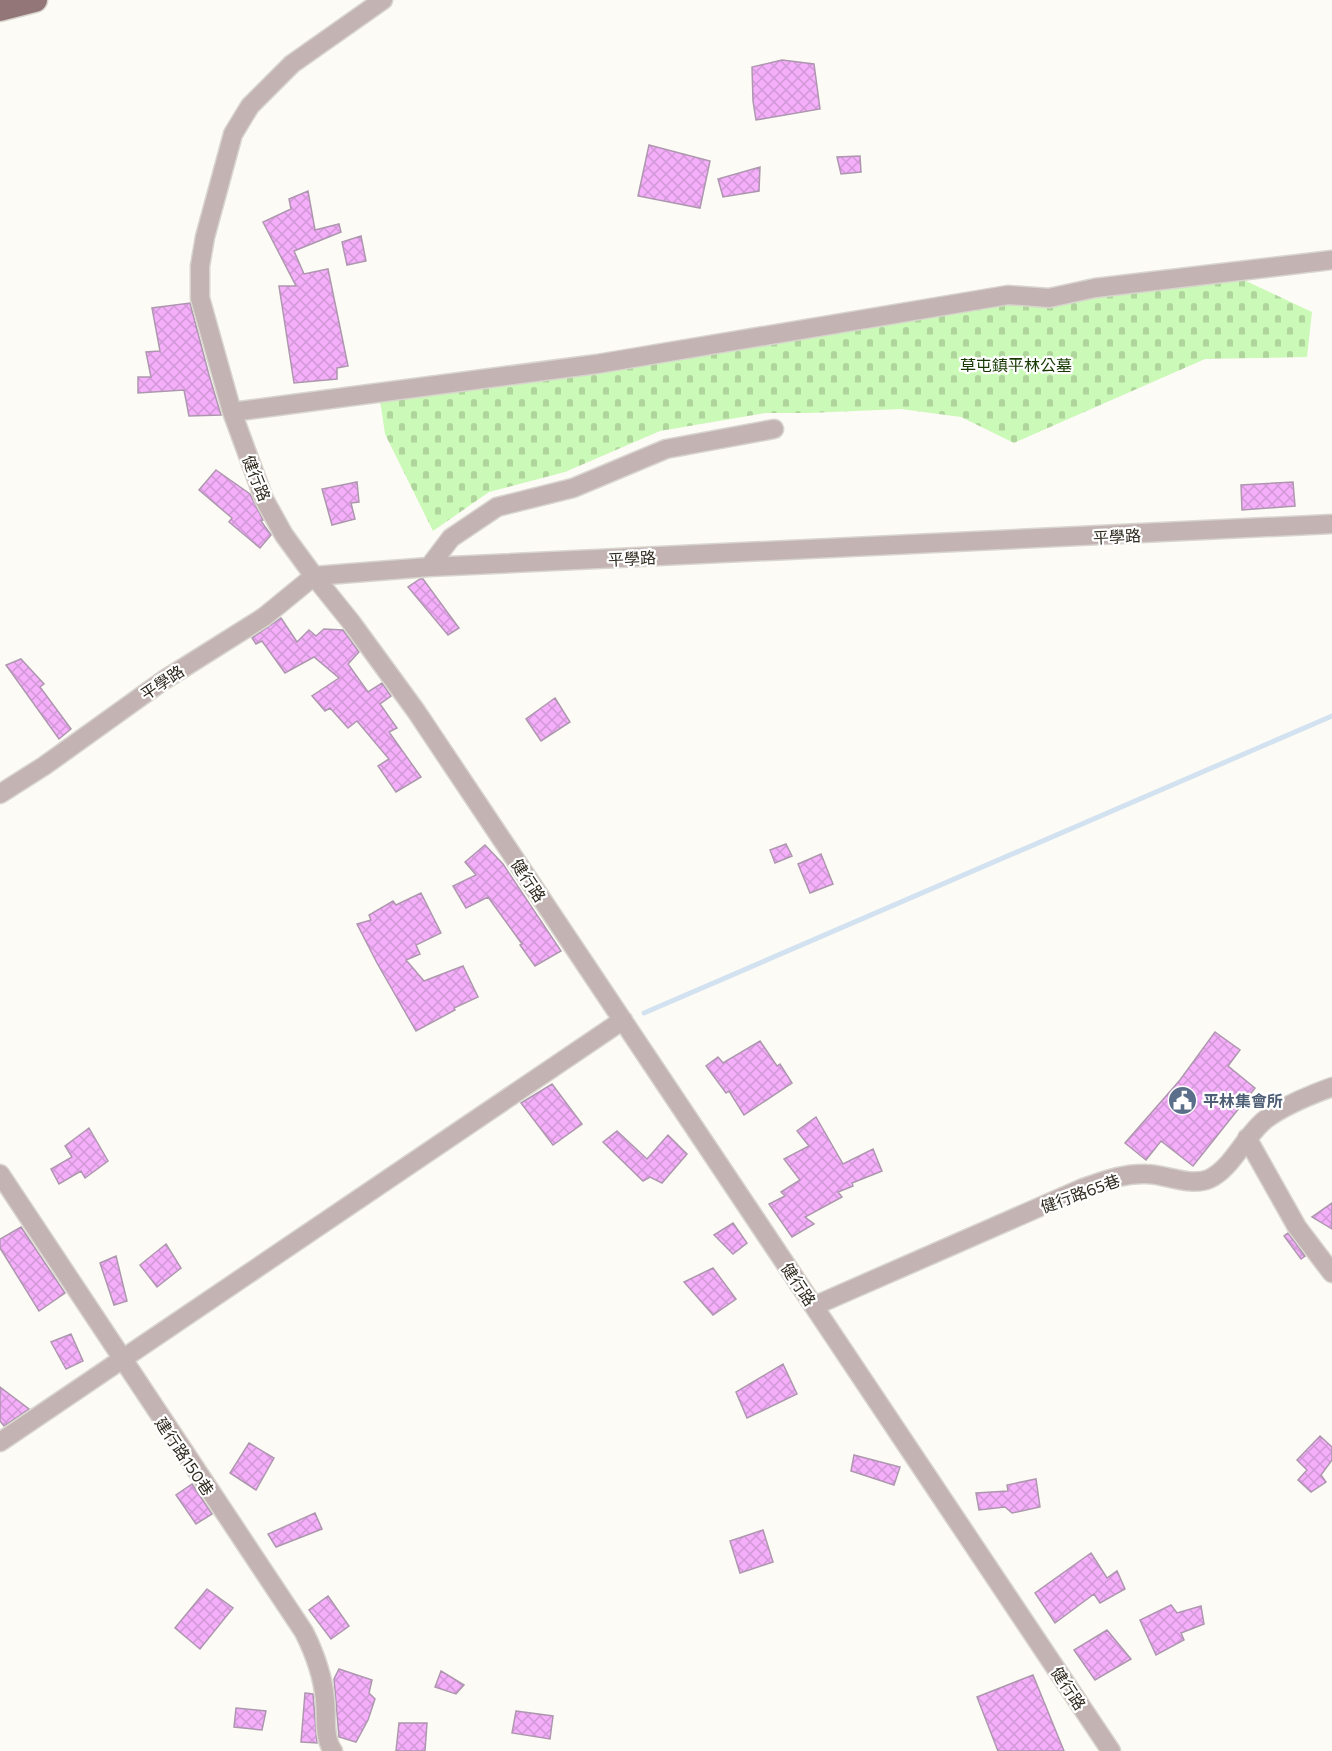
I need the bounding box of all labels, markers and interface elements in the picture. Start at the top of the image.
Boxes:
park label: 草屯鎮平林公墓 [960,355,1072,374]
street label: 健行路 [239,452,275,504]
street label: 平學路 [1093,525,1141,547]
street label: 平學路 [608,547,656,569]
street label: 平學路 [137,661,187,703]
street label: 健行路 [508,855,550,905]
public building icon: 平林集會所 [1166,1084,1198,1116]
place label: 平林集會所 [1203,1091,1283,1110]
street label: 健行路65巷 [1038,1170,1122,1216]
street label: 健行路 [778,1259,820,1309]
street label: 建行路150巷 [152,1413,218,1499]
street label: 健行路 [1048,1663,1090,1713]

